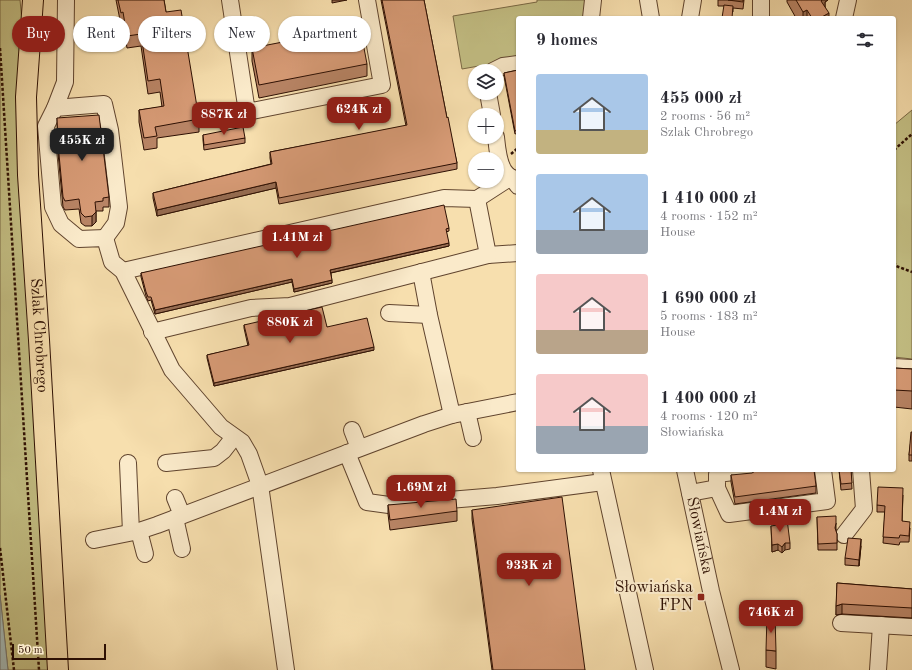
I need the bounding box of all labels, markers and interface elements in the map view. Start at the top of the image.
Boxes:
chip: Buy [12,16,65,52]
chip: Rent [73,16,130,52]
chip: Filters [138,16,206,52]
chip: New [214,16,270,52]
chip: Apartment [278,16,371,52]
icon: filters [854,29,876,51]
text: 9 homes [536,32,598,49]
map controls [468,64,504,188]
button: layers [468,64,504,100]
icon: home [568,90,616,138]
text: 455 000 zł [660,90,742,107]
pin: 624K zł [322,97,396,131]
pin: 887K zł [187,102,261,136]
text: 624K zł [336,103,382,116]
text: 887K zł [201,108,247,121]
button: + [468,108,504,144]
text: 2 rooms · 56 m² [660,110,750,123]
text: Szlak Chrobrego [660,126,753,139]
pin: 455K zł [45,128,119,162]
text: 455K zł [59,134,105,147]
button: − [468,152,504,188]
icon: home [568,190,616,238]
text: 1 410 000 zł [660,190,756,207]
text: 4 rooms · 152 m² [660,210,758,223]
pin: 1.41M zł [256,225,338,259]
text: House [660,226,695,239]
text: 1.41M zł [271,231,323,244]
street label: Szlak Chrobrego [27,278,50,393]
icon: home [568,290,616,338]
text: 1 690 000 zł [660,290,756,307]
pin: 880K zł [253,310,327,344]
text: 5 rooms · 183 m² [660,310,758,323]
text: 880K zł [267,316,313,329]
text: House [660,326,695,339]
icon: home [568,390,616,438]
text: 1 400 000 zł [660,390,756,407]
text: 4 rooms · 120 m² [660,410,758,423]
text: Słowiańska [660,426,724,439]
pin: 1.69M zł [380,475,462,509]
text: 1.69M zł [395,481,447,494]
street label: Słowiańska [683,495,715,576]
pin: 1.4M zł [743,499,817,533]
text: 1.4M zł [758,505,802,518]
pin: 933K zł [492,553,566,587]
text: 933K zł [506,559,552,572]
place label: Słowiańska FPN [615,580,693,614]
marker: Słowiańska FPN [696,592,706,602]
pin: 746K zł [734,600,808,634]
text: 746K zł [748,606,794,619]
scale bar [12,642,106,661]
text: 50 m [18,645,43,656]

